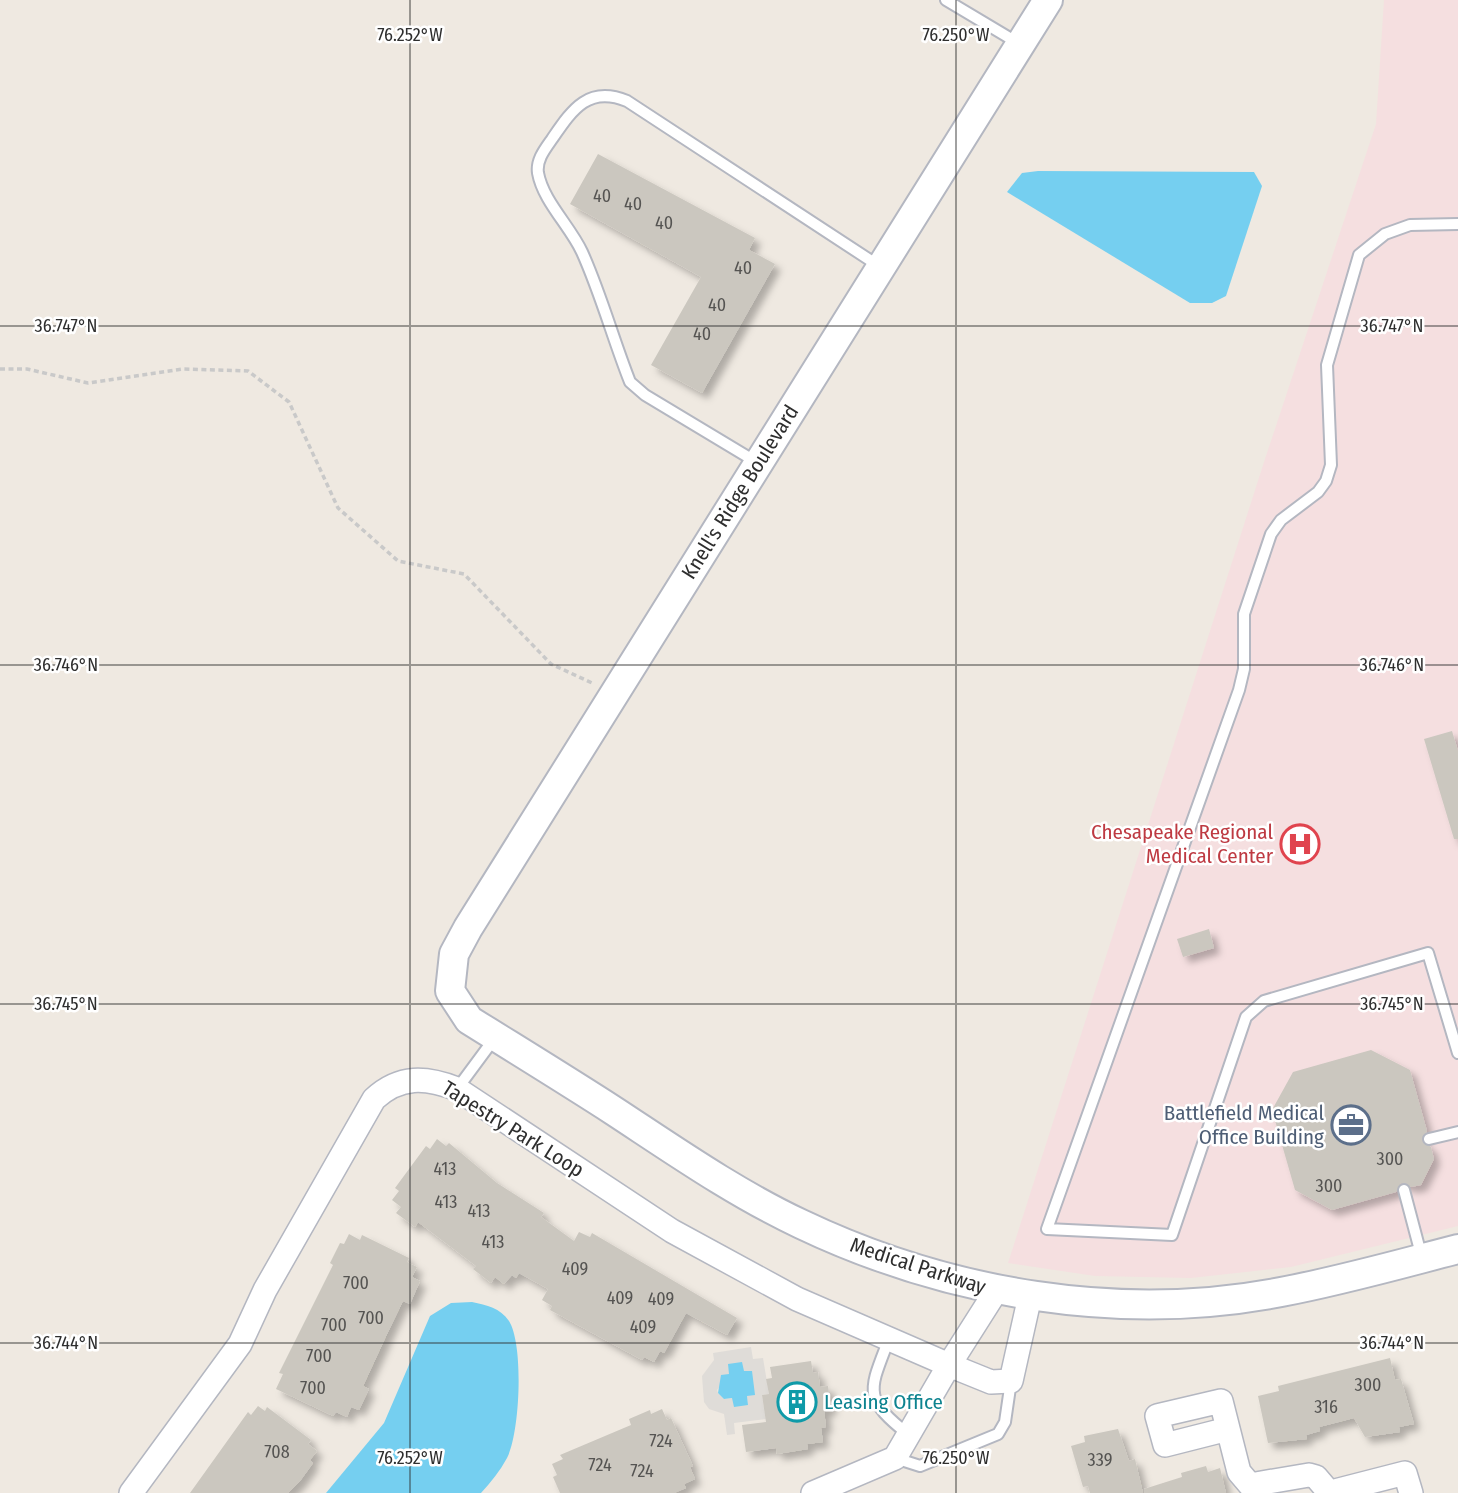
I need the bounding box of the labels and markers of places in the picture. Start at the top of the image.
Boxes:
place label: Chesapeake Regional Medical Center [1091,819,1274,869]
hospital icon: Chesapeake Regional Medical Center [1279,823,1321,865]
place label: Battlefield Medical Office Building [1164,1100,1324,1150]
office icon: Battlefield Medical Office Building [1330,1104,1372,1146]
building icon: Leasing Office [776,1381,818,1423]
place label: Leasing Office [824,1389,943,1415]

